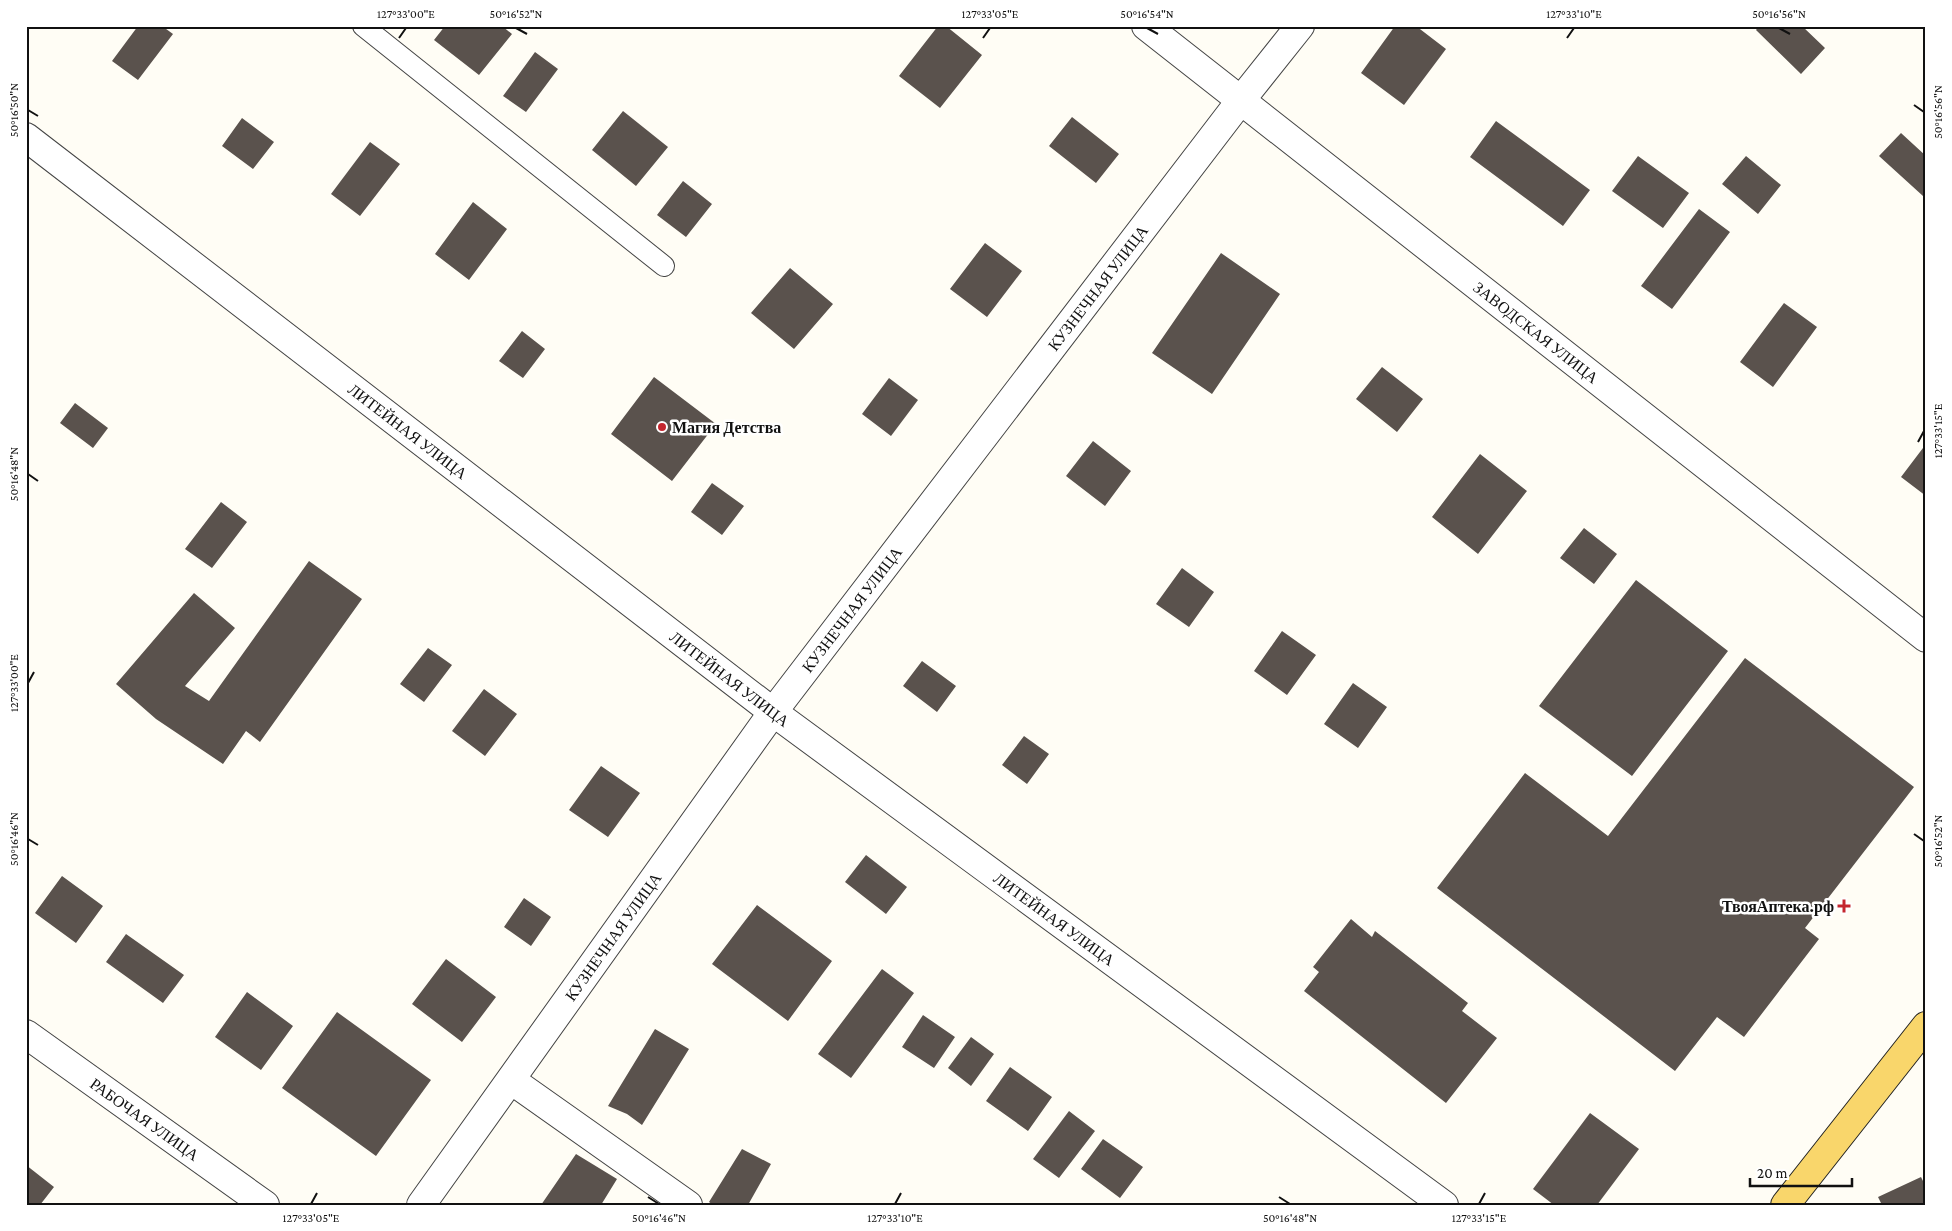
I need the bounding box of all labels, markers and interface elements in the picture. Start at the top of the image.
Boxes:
text: 127°33'00"E [377,7,435,21]
text: 50°16'52"N [490,7,543,21]
text: 127°33'05"E [962,7,1019,21]
text: 50°16'54"N [1120,7,1174,21]
text: 127°33'10"E [1546,7,1602,21]
text: 50°16'56"N [1752,7,1806,21]
text: 50°16'50"N [7,83,21,137]
text: 50°16'56"N [1931,85,1945,139]
street label: КУЗНЕЧНАЯ УЛИЦА [1044,221,1151,354]
street label: ЗАВОДСКАЯ УЛИЦА [1471,278,1602,387]
street label: ЛИТЕЙНАЯ УЛИЦА [345,380,471,482]
text: 127°33'15"E [1931,403,1945,458]
place label: Магия Детства [672,419,781,437]
marker: Магия Детства [656,421,668,433]
text: 50°16'48"N [7,447,21,501]
street label: КУЗНЕЧНАЯ УЛИЦА [798,543,905,675]
street label: ЛИТЕЙНАЯ УЛИЦА [667,628,793,730]
text: 127°33'00"E [7,654,21,712]
text: 50°16'46"N [7,812,21,866]
text: 50°16'52"N [1931,814,1945,868]
street label: КУЗНЕЧНАЯ УЛИЦА [561,869,664,1004]
street label: ЛИТЕЙНАЯ УЛИЦА [991,869,1118,969]
place label: ТвояАптека.рф [1722,898,1834,916]
marker: ТвояАптека.рф [1838,900,1850,912]
street label: РАБОЧАЯ УЛИЦА [87,1074,203,1164]
scale bar [1750,1156,1852,1188]
text: 20 m [1757,1165,1788,1181]
text: 127°33'05"E [283,1211,340,1225]
text: 50°16'46"N [632,1211,686,1225]
text: 127°33'10"E [867,1211,923,1225]
text: 50°16'48"N [1263,1211,1317,1225]
text: 127°33'15"E [1452,1211,1507,1225]

